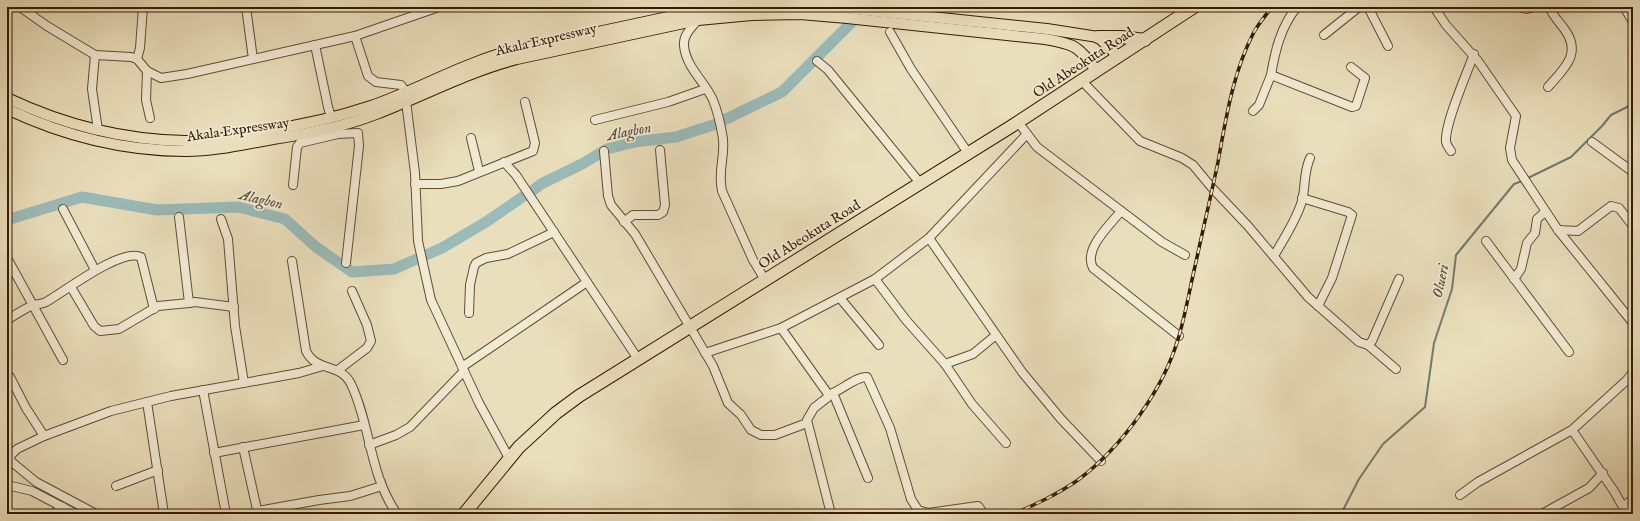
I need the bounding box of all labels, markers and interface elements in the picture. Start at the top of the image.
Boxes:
street label: Akala Expressway [493,20,599,61]
street label: Old Abeokuta Road [1030,23,1138,102]
street label: Akala Expressway [185,114,291,146]
water label: Alagbon [603,118,653,146]
water label: Alagbon [235,185,285,215]
street label: Old Abeokuta Road [755,196,864,274]
water label: Olueri [1428,261,1454,300]

